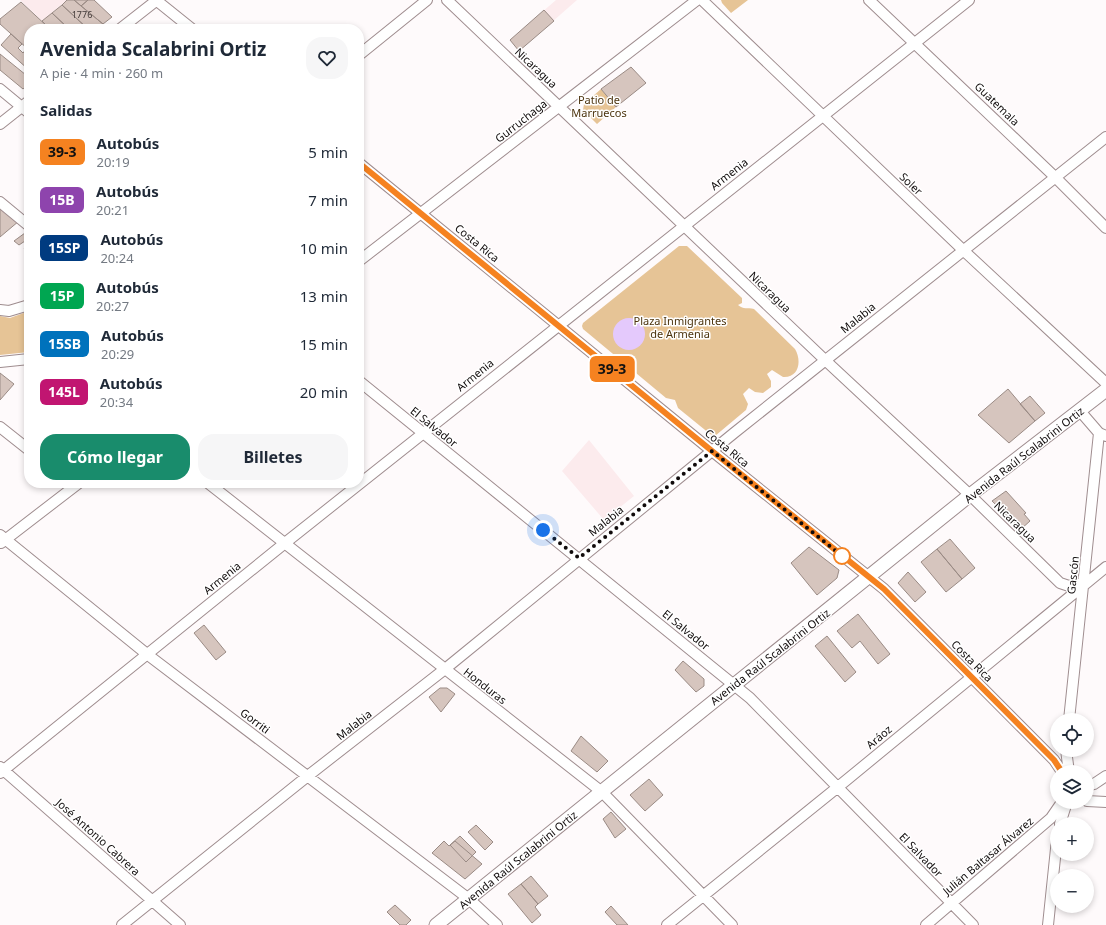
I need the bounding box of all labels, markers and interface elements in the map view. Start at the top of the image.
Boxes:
house number: 1776 [72,8,92,21]
text: Avenida Scalabrini Ortiz [40,36,266,62]
button: heart [306,37,348,79]
street label: Nicaragua [512,44,561,91]
text: A pie · 4 min · 260 m [40,64,163,82]
street label: Guatemala [972,79,1023,129]
park label: Patio de Marruecos [571,92,627,120]
street label: Gurruchaga [492,96,550,146]
text: Salidas [40,100,92,120]
text: Autobús [97,133,159,153]
text: 39-3 [48,142,77,161]
text: 5 min [308,142,348,162]
text: 20:19 [97,153,130,171]
street label: Armenia [707,154,751,193]
street label: Soler [897,169,926,198]
text: Autobús [96,181,159,201]
text: 15B [49,190,75,209]
text: 7 min [308,190,348,210]
text: 20:21 [96,201,129,219]
street label: Costa Rica [452,220,503,265]
text: Autobús [100,229,163,249]
text: 15SP [48,238,80,257]
text: 10 min [300,238,348,258]
text: 20:24 [100,249,134,267]
street label: Nicaragua [746,268,795,315]
text: Autobús [96,277,159,297]
text: 15P [50,286,74,305]
text: 13 min [300,286,348,306]
text: 20:27 [96,297,129,315]
street label: Malabia [837,299,878,336]
park label: Plaza Inmigrantes de Armenia [633,313,727,341]
text: Autobús [101,325,164,345]
text: 15SB [48,334,81,353]
text: 15 min [300,334,348,354]
text: 20:29 [101,345,134,363]
street label: Armenia [453,355,496,394]
line badge: 39-3 [584,356,640,382]
text: 39-3 [598,359,626,378]
text: Autobús [100,373,163,393]
text: 145L [48,382,80,401]
text: 20 min [300,382,348,402]
text: 20:34 [100,393,133,411]
street label: El Salvador [408,403,461,451]
street label: Avenida Raúl Scalabrini Ortiz [961,403,1087,506]
street label: Costa Rica [702,425,753,470]
button: Cómo llegar [40,434,190,480]
button: Billetes [198,434,348,480]
street label: Nicaragua [991,498,1040,545]
street label: Malabia [585,502,626,539]
your location [533,520,553,540]
unlabelled marker [833,547,851,565]
street label: Gascón [1063,555,1082,595]
street label: Armenia [200,558,243,597]
street label: Avenida Raúl Scalabrini Ortiz [707,605,833,708]
street label: El Salvador [660,606,713,654]
street label: Costa Rica [948,637,996,685]
street label: Honduras [461,664,510,707]
street label: Gorriti [237,705,273,737]
street label: Malabia [333,706,374,743]
map controls [1050,713,1094,913]
button: locate [1050,713,1094,757]
street label: Aráoz [863,721,895,752]
button: layers [1050,765,1094,809]
street label: José Antonio Cabrera [52,794,144,879]
street label: Avenida Raúl Scalabrini Ortiz [455,807,580,912]
street label: Julián Baltasar Álvarez [939,813,1036,899]
button: + [1050,817,1094,861]
street label: El Salvador [896,829,947,881]
button: − [1050,869,1094,913]

